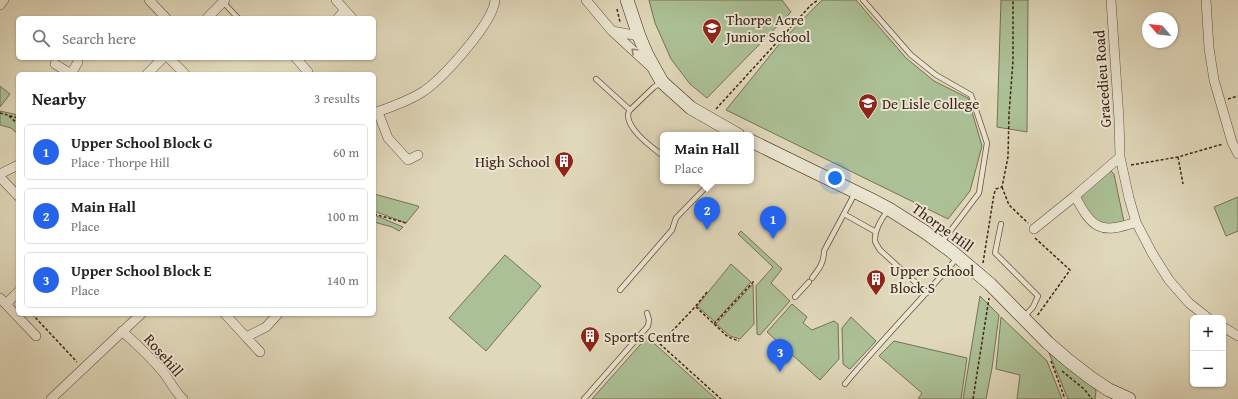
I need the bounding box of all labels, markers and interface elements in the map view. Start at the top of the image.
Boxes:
place label: Thorpe Acre Junior School [724,9,810,47]
north arrow [1142,12,1178,48]
search box [16,16,376,60]
school or university icon: Thorpe Acre Junior School [701,17,723,45]
icon: search [30,27,52,49]
text: Search here [62,28,136,49]
street label: Gracedieu Road [1088,30,1116,128]
one-way arrow [631,48,639,56]
text: Nearby [32,86,86,111]
text: 3 results [314,89,360,108]
school or university icon: De Lisle College [857,92,879,120]
place label: De Lisle College [882,93,979,114]
text: Upper School Block G [71,132,213,153]
popup [660,132,754,184]
text: Main Hall [675,138,739,159]
text: 1 [43,143,49,162]
text: 60 m [333,143,359,162]
building icon: High School [553,150,575,178]
place label: High School [475,151,550,172]
text: Place · Thorpe Hill [71,153,170,172]
text: Place [675,159,703,178]
your location [825,168,845,188]
text: Main Hall [71,196,136,217]
pin: 2 [694,197,720,230]
street label: Thorpe Hill [908,197,978,257]
pin: 1 [760,206,786,239]
text: 2 [43,207,49,226]
text: 100 m [327,207,359,226]
text: Place [71,217,100,236]
text: Upper School Block E [71,260,212,281]
place label: Upper School Block S [890,260,974,298]
building icon: Upper School Block S [865,268,887,296]
text: 3 [43,271,49,290]
text: 140 m [327,271,359,290]
text: Place [71,281,100,300]
map controls [1190,315,1226,387]
button: + [1190,315,1226,351]
building icon: Sports Centre [579,325,601,353]
place label: Sports Centre [604,326,690,347]
street label: Rosehill [140,329,188,381]
pin: 3 [767,339,793,372]
button: − [1190,351,1226,387]

